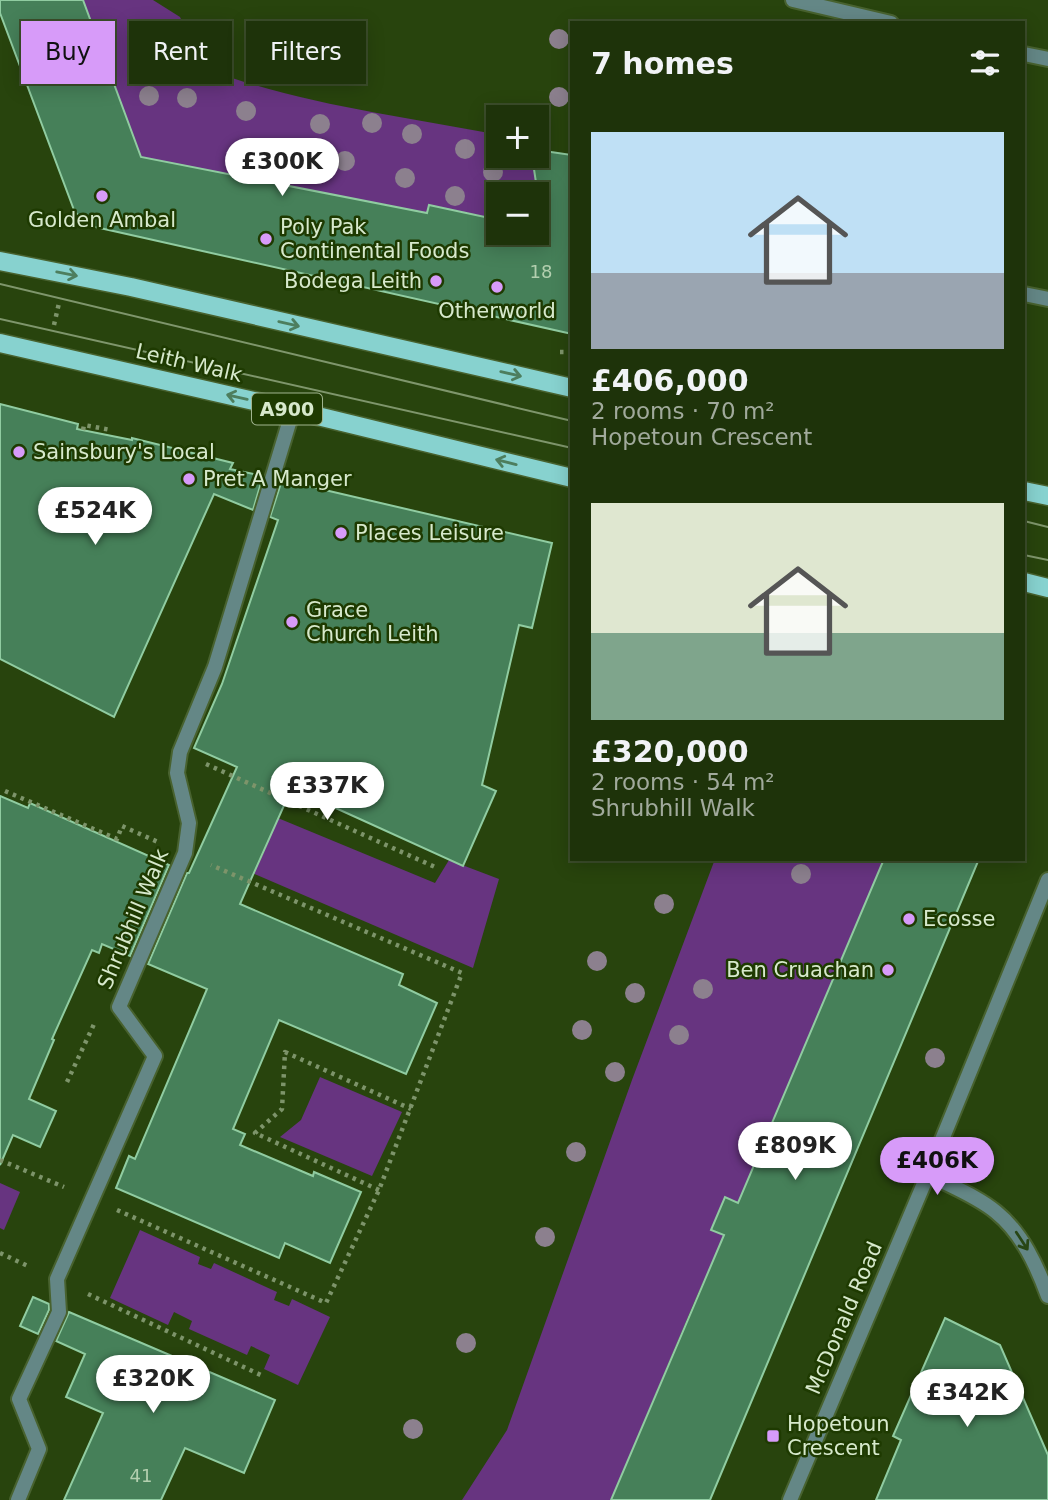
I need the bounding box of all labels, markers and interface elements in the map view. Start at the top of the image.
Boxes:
chip: Buy [21,21,115,84]
chip: Rent [129,21,232,84]
chip: Filters [246,21,366,84]
icon: filters [966,44,1004,82]
text: 7 homes [591,46,734,81]
map controls [486,105,549,245]
button: + [486,105,549,168]
pin: £300K [233,138,331,198]
text: £300K [241,148,323,174]
icon: home [735,177,861,303]
button: − [486,182,549,245]
marker: Golden Ambal [94,188,110,204]
place label: Golden Ambal [28,208,176,232]
place label: Poly Pak Continental Foods [280,215,469,263]
marker: Poly Pak Continental Foods [258,231,274,247]
house number: 18 [530,261,552,282]
one-way arrow [55,268,78,282]
place label: Bodega Leith [284,269,422,293]
marker: Bodega Leith [428,273,444,289]
marker: Otherworld [489,279,505,295]
place label: Otherworld [438,299,556,323]
one-way arrow [277,318,300,331]
street label: Leith Walk [133,339,245,387]
text: £406,000 [591,363,749,398]
one-way arrow [499,367,522,381]
one-way arrow [226,390,249,404]
road number: A900 [252,394,322,424]
text: 2 rooms · 70 m² [591,398,775,424]
text: Hopetoun Crescent [591,424,812,450]
place label: Sainsbury's Local [33,440,215,464]
marker: Sainsbury's Local [11,444,27,460]
one-way arrow [495,455,518,468]
place label: Pret A Manger [203,467,352,491]
marker: Pret A Manger [181,471,197,487]
pin: £524K [46,488,144,547]
text: £524K [54,497,136,523]
place label: Places Leisure [355,521,504,545]
marker: Places Leisure [333,525,349,541]
icon: home [735,548,861,674]
place label: Grace Church Leith [306,598,439,646]
marker: Grace Church Leith [284,614,300,630]
text: £320,000 [591,734,749,769]
pin: £337K [278,762,376,822]
text: 2 rooms · 54 m² [591,769,775,795]
text: £337K [286,772,368,798]
text: Shrubhill Walk [591,795,755,821]
street label: Shrubhill Walk [93,845,174,993]
place label: Ecosse [923,907,995,931]
marker: Ecosse [901,911,917,927]
place label: Ben Cruachan [726,958,874,982]
marker: Ben Cruachan [880,962,896,978]
pin: £809K [746,1122,844,1182]
text: £809K [754,1132,836,1158]
pin: £406K [888,1138,986,1197]
text: £406K [896,1147,978,1173]
one-way arrow [1015,1231,1029,1251]
street label: McDonald Road [801,1238,887,1398]
pin: £320K [104,1356,202,1415]
text: £320K [112,1365,194,1391]
pin: £342K [918,1370,1016,1429]
text: £342K [926,1379,1008,1405]
place label: Hopetoun Crescent [787,1412,890,1460]
marker: Hopetoun Crescent [765,1428,781,1444]
house number: 41 [130,1465,152,1486]

